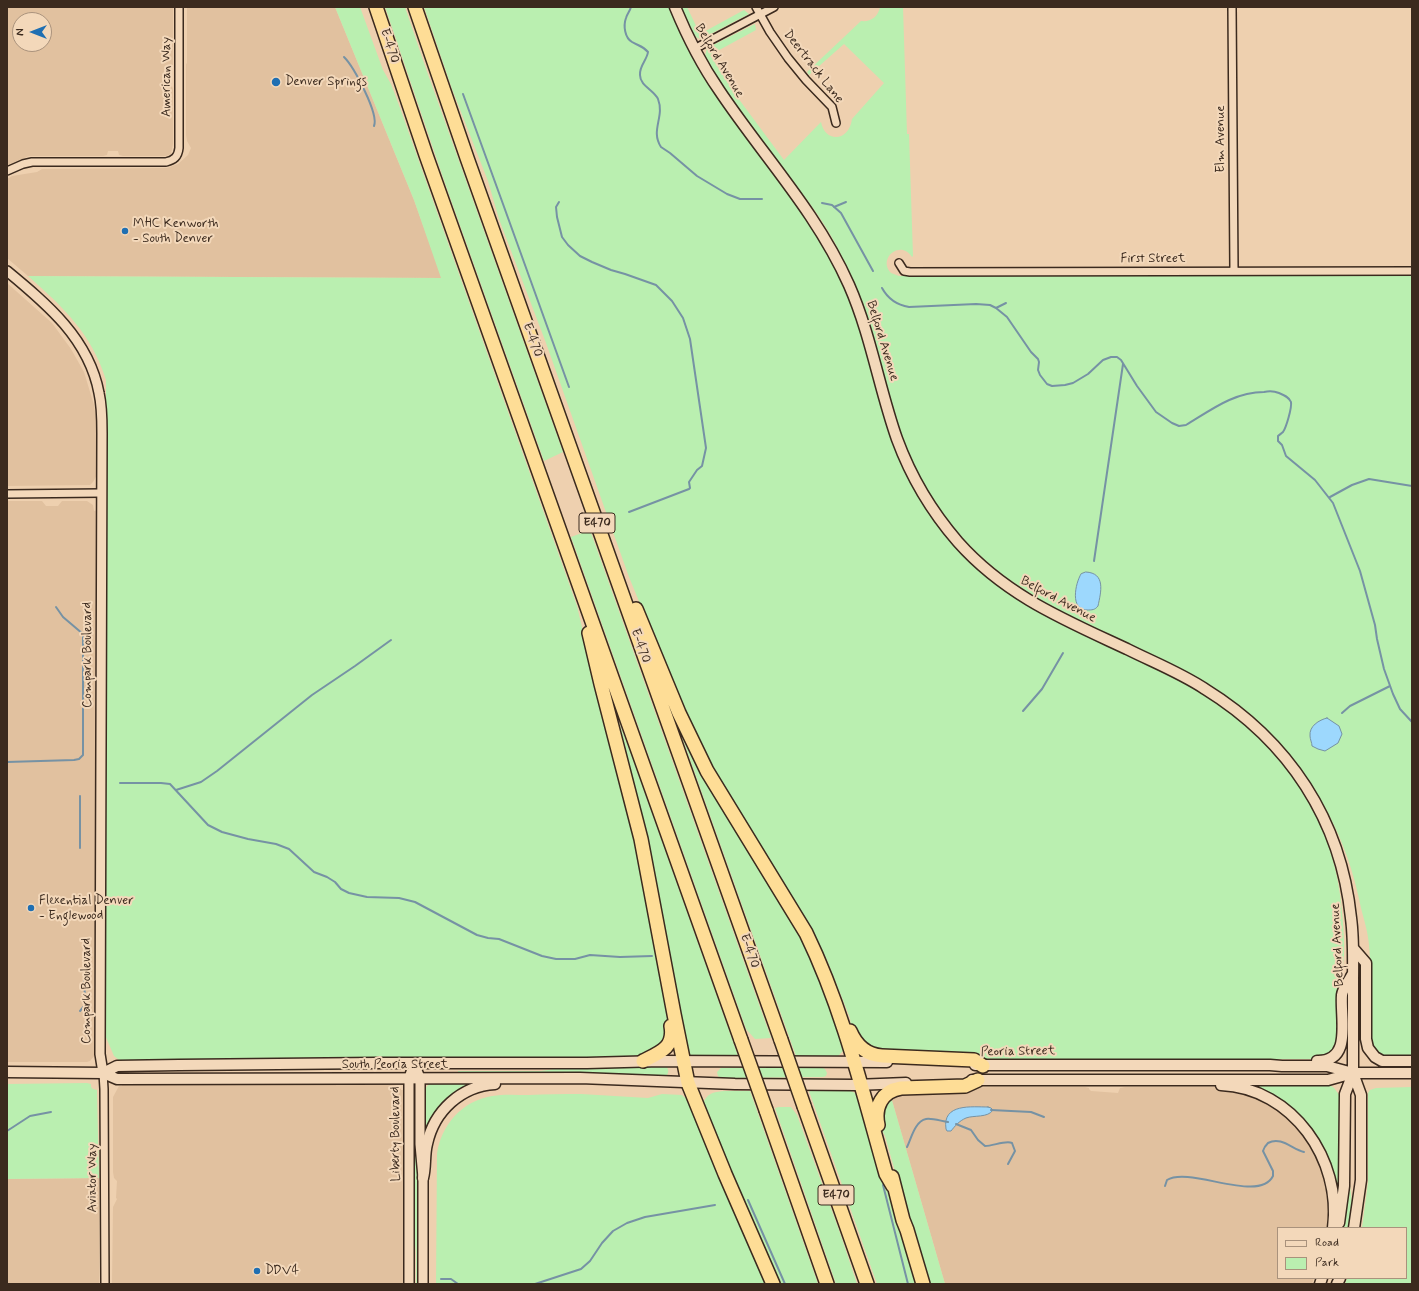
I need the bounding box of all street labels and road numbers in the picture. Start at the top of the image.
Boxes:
street label: Belford Avenue [691,21,747,101]
street label: E-470 [376,27,402,65]
street label: Deertrack Lane [780,27,846,107]
street label: American Way [159,37,175,117]
street label: Elm Avenue [1213,105,1229,173]
street label: First Street [1121,251,1185,267]
street label: Belford Avenue [862,299,902,383]
street label: E-470 [519,321,545,359]
road number: E470 [579,513,615,533]
street label: Belford Avenue [1018,574,1098,626]
street label: Compark Boulevard [80,602,96,708]
street label: E-470 [627,627,653,665]
street label: Belford Avenue [1328,903,1348,987]
street label: E-470 [736,932,762,970]
street label: Compark Boulevard [79,938,95,1044]
street label: Peoria Street [981,1044,1055,1060]
street label: South Peoria Street [342,1057,448,1073]
street label: Liberty Boulevard [388,1087,404,1181]
street label: Aviator Way [85,1143,101,1213]
road number: E470 [818,1185,854,1205]

